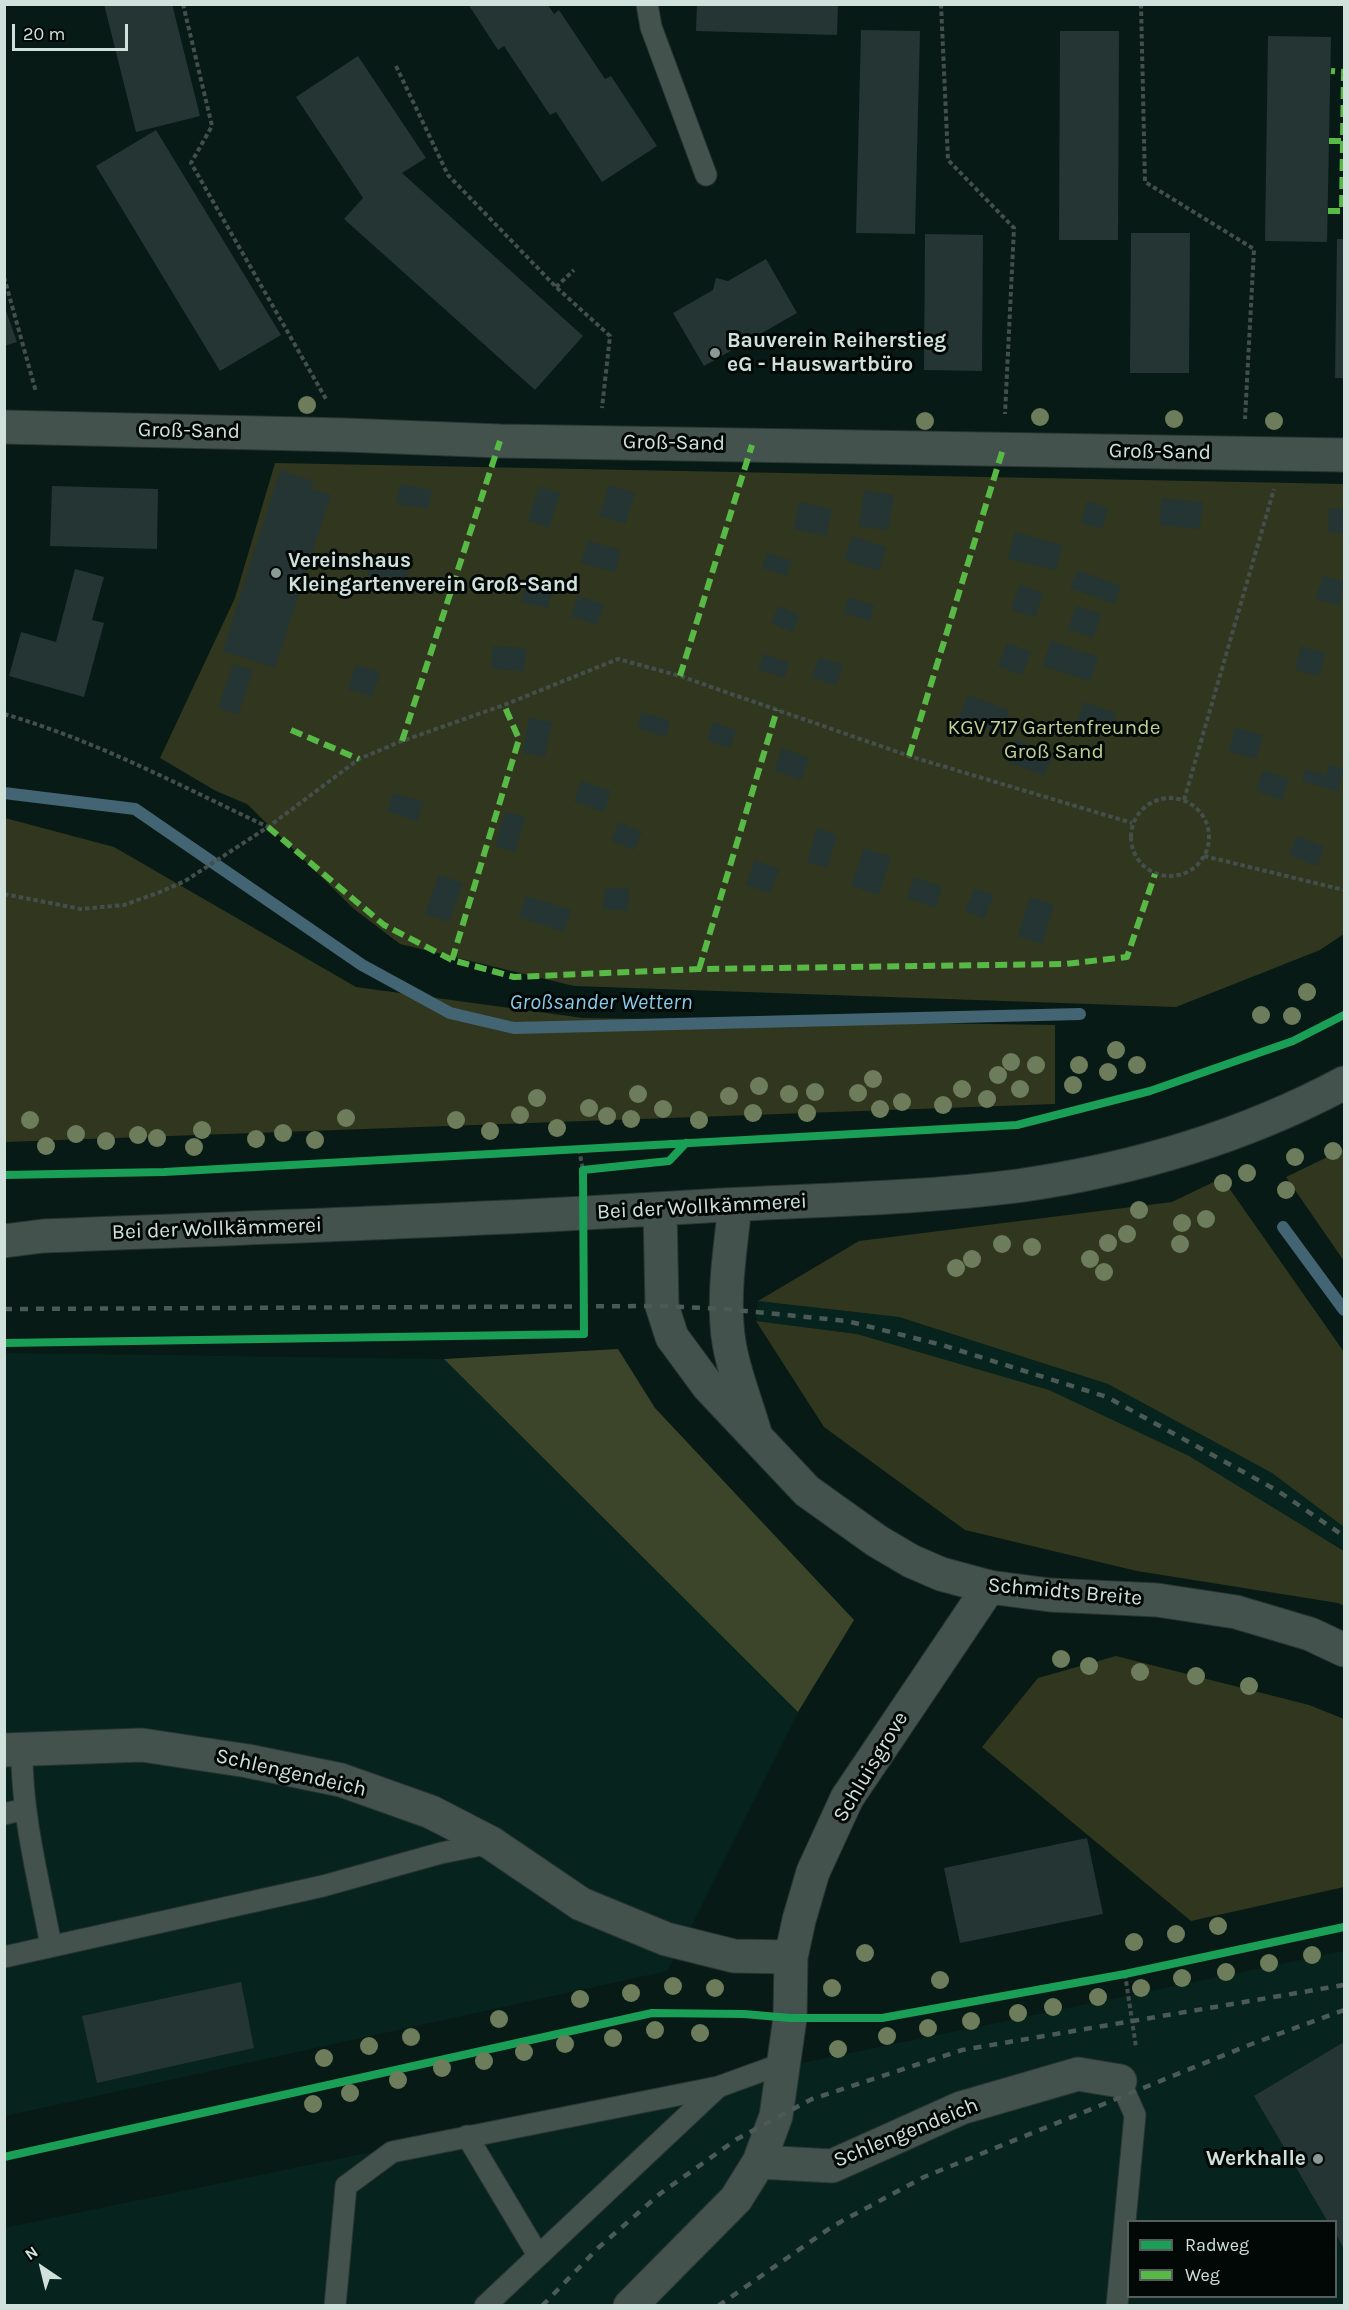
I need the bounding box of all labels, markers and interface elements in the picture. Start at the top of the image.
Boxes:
scale bar [15,12,130,50]
text: 20 m [23,23,65,45]
place label: Bauverein Reiherstieg eG - Hauswartbüro [727,328,946,378]
marker: Bauverein Reiherstieg eG - Hauswartbüro [708,346,722,360]
street label: Groß-Sand [138,418,240,444]
street label: Groß-Sand [623,430,725,456]
street label: Groß-Sand [1109,439,1211,465]
place label: Vereinshaus Kleingartenverein Groß-Sand [288,548,579,598]
marker: Vereinshaus Kleingartenverein Groß-Sand [269,566,283,580]
park label: KGV 717 Gartenfreunde Groß Sand [948,715,1160,765]
water label: Großsander Wettern [510,990,692,1016]
street label: Bei der Wollkämmerei [596,1189,808,1225]
street label: Bei der Wollkämmerei [111,1213,323,1245]
street label: Schmidts Breite [987,1573,1143,1611]
street label: Schluisgrove [828,1707,914,1827]
street label: Schlengendeich [213,1743,369,1803]
street label: Schlengendeich [830,2093,982,2173]
place label: Werkhalle [1206,2146,1306,2172]
marker: Werkhalle [1311,2152,1325,2166]
legend [1127,2220,1337,2298]
text: Radweg [1185,2234,1249,2256]
north arrow [12,2238,72,2298]
text: N [21,2242,42,2264]
text: Weg [1185,2264,1220,2286]

